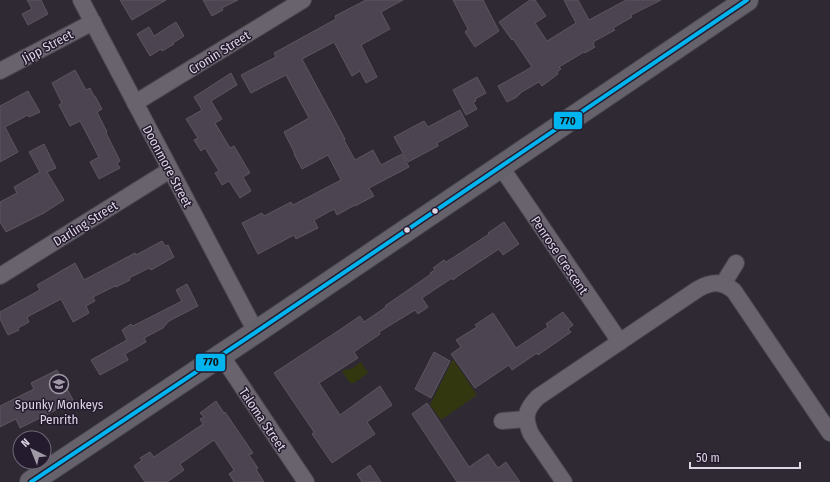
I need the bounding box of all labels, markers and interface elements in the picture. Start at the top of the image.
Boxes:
street label: Jipp Street [19,26,76,66]
street label: Cronin Street [186,27,253,77]
line badge: 770 [553,111,583,130]
text: 770 [560,115,576,128]
street label: Doonmore Street [140,123,196,210]
street label: Darling Street [50,197,121,249]
unlabelled marker [430,206,440,216]
street label: Penrose Crescent [528,213,592,298]
unlabelled marker [402,225,412,235]
line badge: 770 [195,353,226,372]
text: 770 [203,356,219,369]
school or university icon: Spunky Monkeys Penrith [48,373,70,395]
street label: Taloma Street [236,385,290,454]
place label: Spunky Monkeys Penrith [15,397,104,427]
north arrow [12,430,52,470]
text: N [19,436,32,450]
scale bar [690,444,800,470]
text: 50 m [696,451,720,465]

